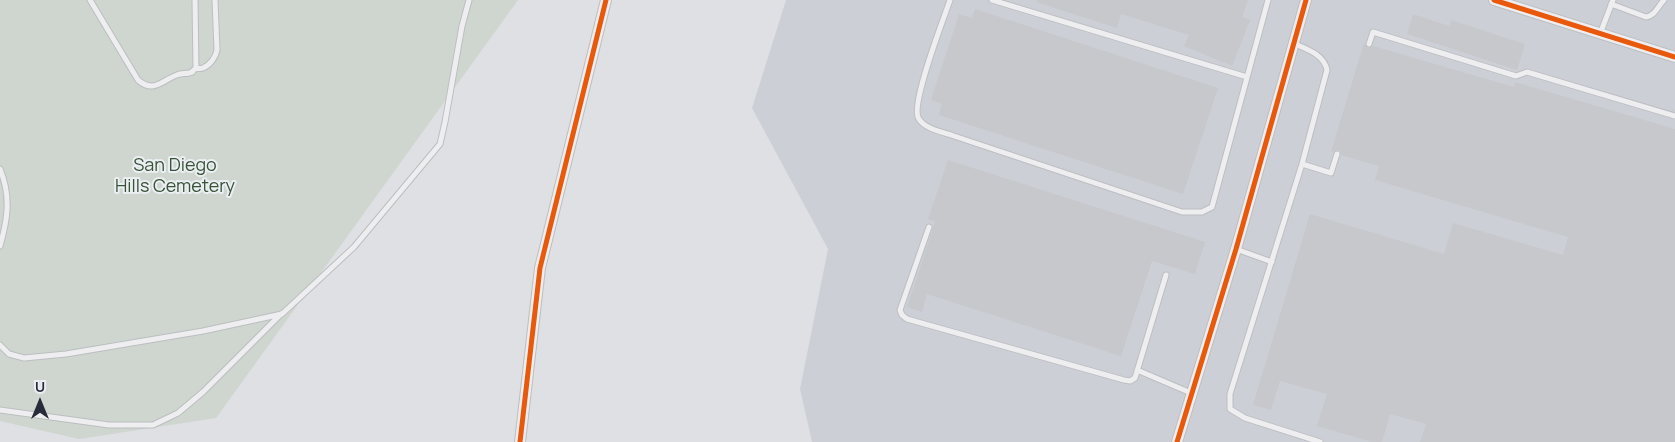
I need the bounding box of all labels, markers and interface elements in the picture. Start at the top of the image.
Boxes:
park label: San Diego Hills Cemetery [115,155,235,198]
north arrow [15,377,65,427]
text: U [35,377,45,396]

